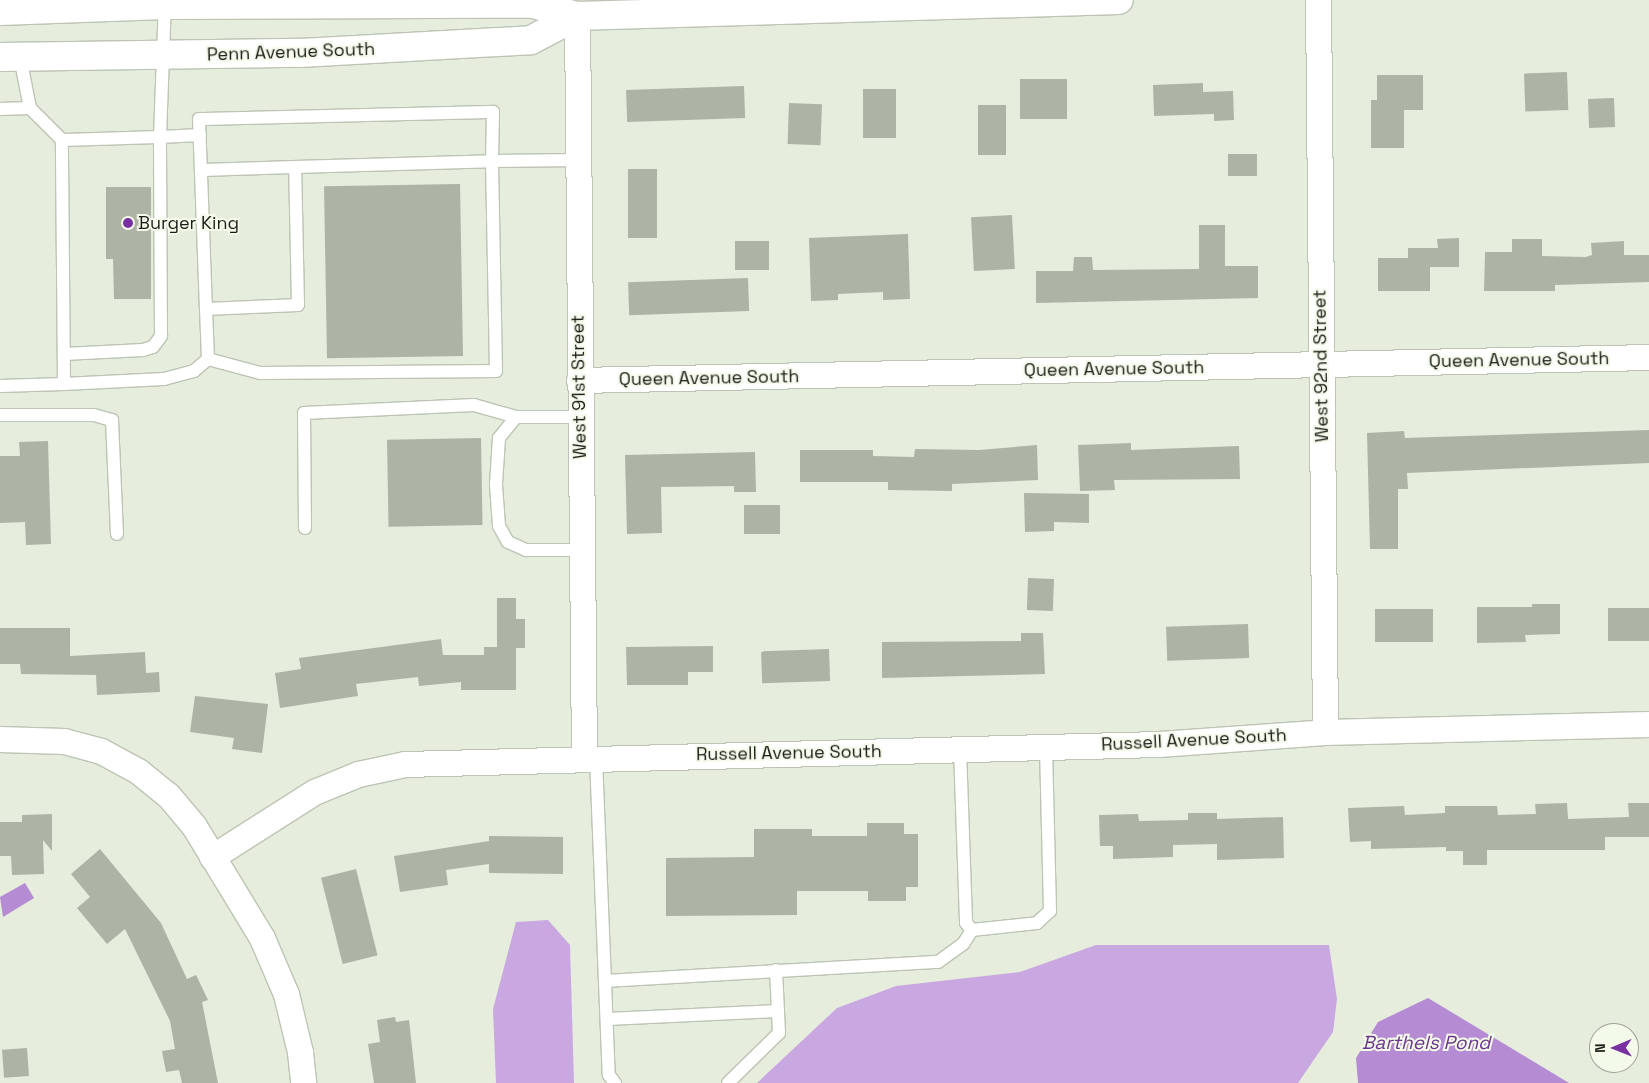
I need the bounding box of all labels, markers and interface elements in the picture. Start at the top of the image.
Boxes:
street label: Penn Avenue South [206,38,376,66]
place label: Burger King [138,212,239,234]
marker: Burger King [122,217,134,229]
street label: West 92nd Street [1309,290,1333,442]
street label: West 91st Street [567,315,591,459]
street label: Queen Avenue South [1428,348,1610,372]
street label: Queen Avenue South [1023,357,1205,381]
street label: Queen Avenue South [618,366,800,390]
street label: Russell Avenue South [1100,724,1288,756]
street label: Russell Avenue South [696,741,882,765]
north arrow [1589,1023,1639,1073]
water label: Barthels Pond [1362,1032,1490,1054]
text: N [1591,1043,1609,1053]

